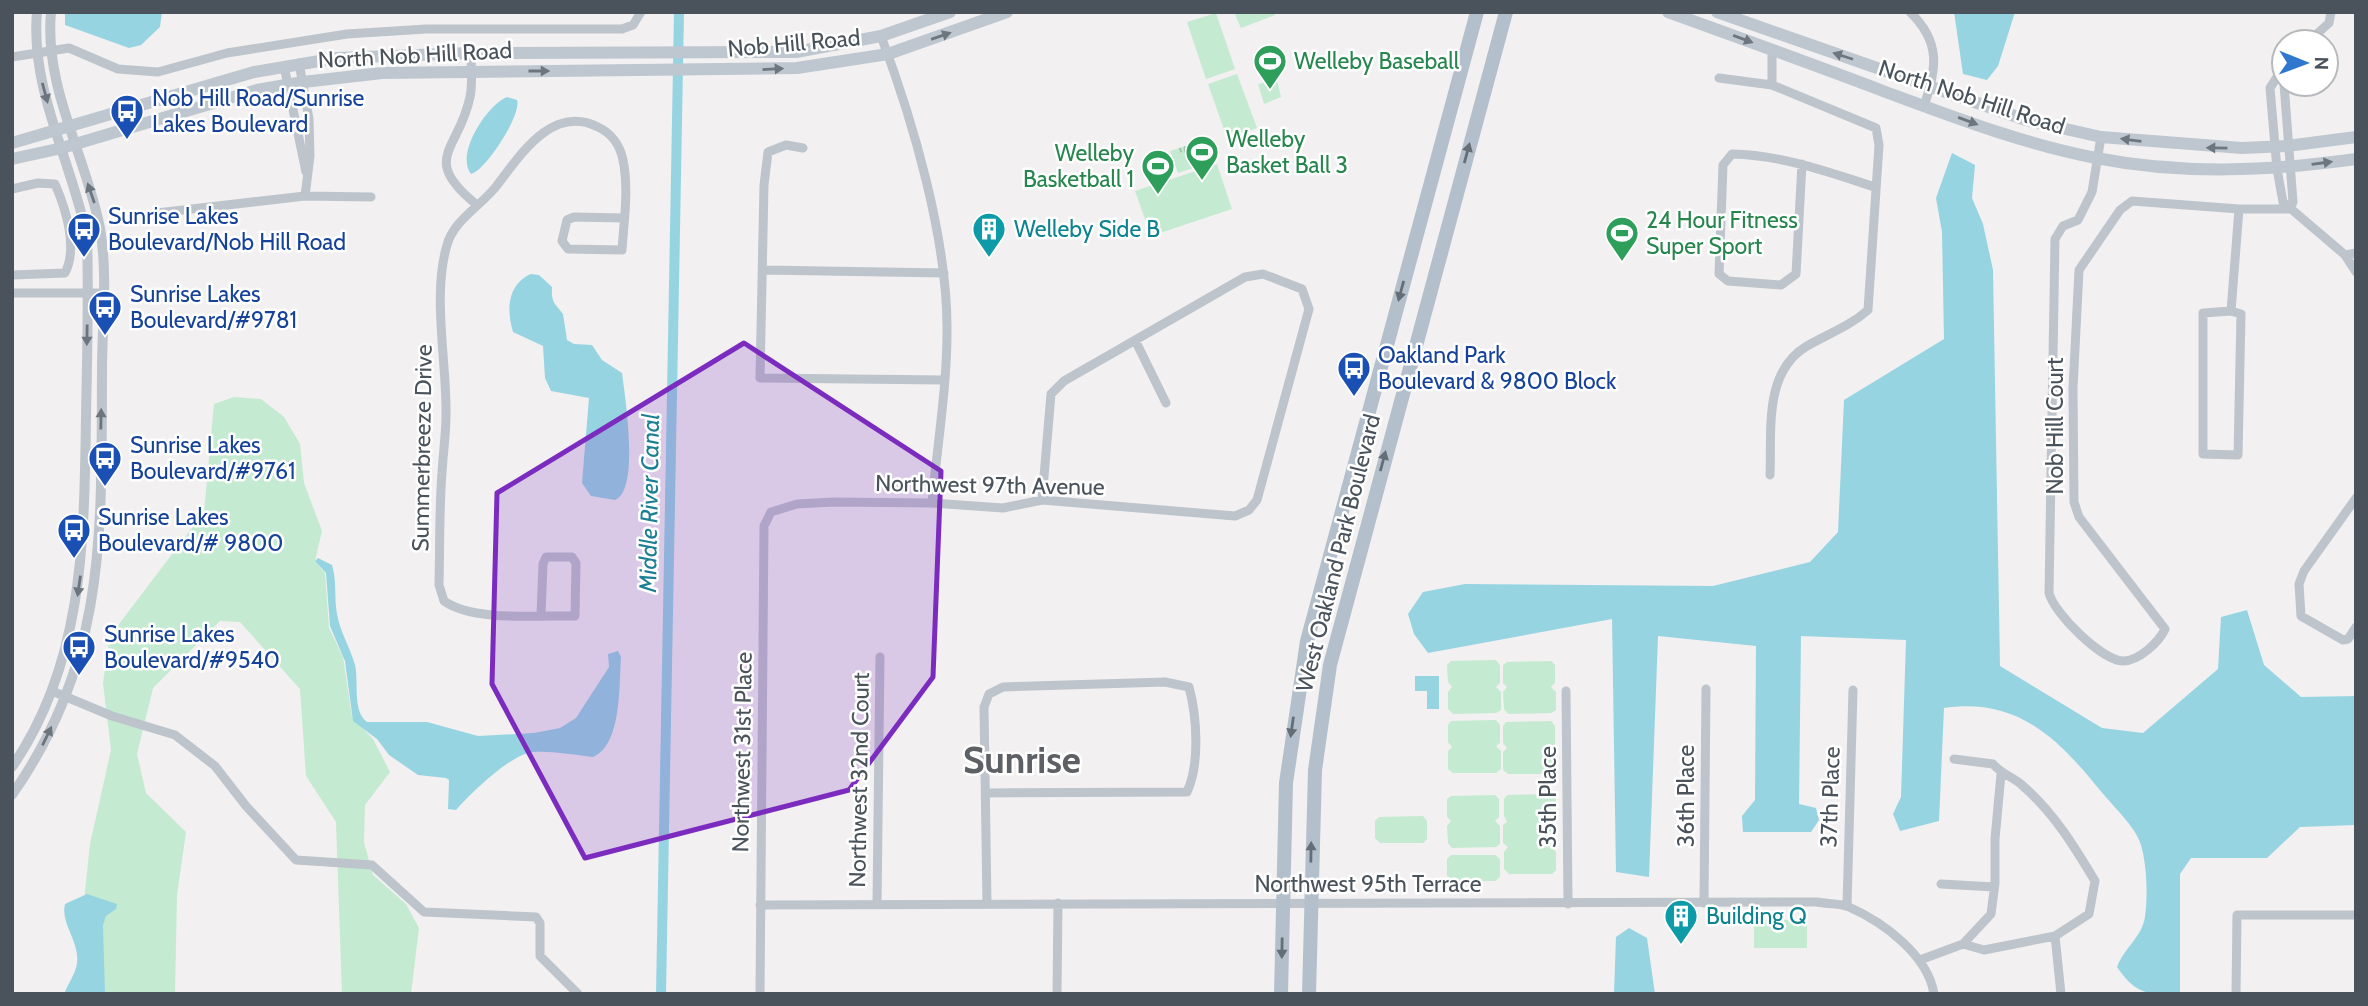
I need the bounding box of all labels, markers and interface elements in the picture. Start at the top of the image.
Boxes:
street label: Nob Hill Road [726,23,862,63]
north arrow [2270,28,2340,98]
one-way arrow [930,30,951,41]
one-way arrow [1732,34,1753,45]
street label: North Nob Hill Road [317,36,513,74]
sports icon: Welleby Baseball [1251,42,1289,91]
place label: Welleby Baseball [1294,47,1460,75]
one-way arrow [1833,50,1854,61]
street label: North Nob Hill Road [1875,54,2069,140]
text: N [2310,56,2333,70]
one-way arrow [762,64,784,75]
one-way arrow [529,65,551,77]
one-way arrow [41,83,51,104]
place label: Nob Hill Road/Sunrise Lakes Boulevard [152,84,365,138]
bus stop icon: Nob Hill Road/Sunrise Lakes Boulevard [108,92,146,141]
one-way arrow [1958,116,1979,127]
place label: Welleby Basket Ball 3 [1226,125,1348,179]
sports icon: Welleby Basket Ball 3 [1183,133,1221,182]
one-way arrow [2120,135,2142,146]
place label: Welleby Basketball 1 [1023,139,1134,193]
one-way arrow [2206,142,2228,154]
one-way arrow [1463,143,1473,164]
sports icon: Welleby Basketball 1 [1139,147,1177,196]
one-way arrow [2312,157,2334,168]
one-way arrow [85,183,96,204]
place label: Sunrise Lakes Boulevard/Nob Hill Road [108,202,346,256]
place label: 24 Hour Fitness Super Sport [1646,206,1798,260]
bus stop icon: Sunrise Lakes Boulevard/Nob Hill Road [65,210,103,259]
building icon: Welleby Side B [970,210,1008,259]
sports icon: 24 Hour Fitness Super Sport [1603,214,1641,263]
place label: Welleby Side B [1014,215,1160,243]
place label: Sunrise Lakes Boulevard/#9781 [130,280,297,334]
one-way arrow [1395,280,1406,302]
bus stop icon: Sunrise Lakes Boulevard/#9781 [86,288,124,337]
one-way arrow [81,324,93,346]
place label: Oakland Park Boulevard & 9800 Block [1378,341,1617,395]
street label: Summerbreeze Drive [406,344,438,552]
bus stop icon: Oakland Park Boulevard & 9800 Block [1335,349,1373,398]
street label: Nob Hill Court [2041,357,2069,494]
one-way arrow [95,408,107,430]
street label: West Oakland Park Boulevard [1290,411,1386,695]
water label: Middle River Canal [633,413,665,594]
place label: Sunrise Lakes Boulevard/#9761 [130,431,295,485]
bus stop icon: Sunrise Lakes Boulevard/#9761 [86,439,124,488]
one-way arrow [1378,450,1389,472]
street label: Northwest 97th Avenue [875,469,1105,501]
place label: Sunrise Lakes Boulevard/# 9800 [98,503,283,557]
bus stop icon: Sunrise Lakes Boulevard/# 9800 [55,511,93,560]
one-way arrow [73,576,84,598]
place label: Sunrise Lakes Boulevard/#9540 [104,620,280,674]
bus stop icon: Sunrise Lakes Boulevard/#9540 [60,628,98,677]
street label: Northwest 31st Place [726,651,758,853]
street label: Northwest 32nd Court [843,672,875,888]
one-way arrow [1286,716,1297,738]
one-way arrow [42,726,53,746]
district label: Sunrise [963,737,1081,782]
street label: 36th Place [1672,745,1700,847]
street label: 35th Place [1534,746,1562,848]
street label: 37th Place [1814,746,1846,848]
one-way arrow [1306,841,1317,863]
street label: Northwest 95th Terrace [1254,870,1482,898]
building icon: Building Q [1662,897,1700,946]
place label: Building Q [1706,902,1807,930]
one-way arrow [1276,938,1288,960]

